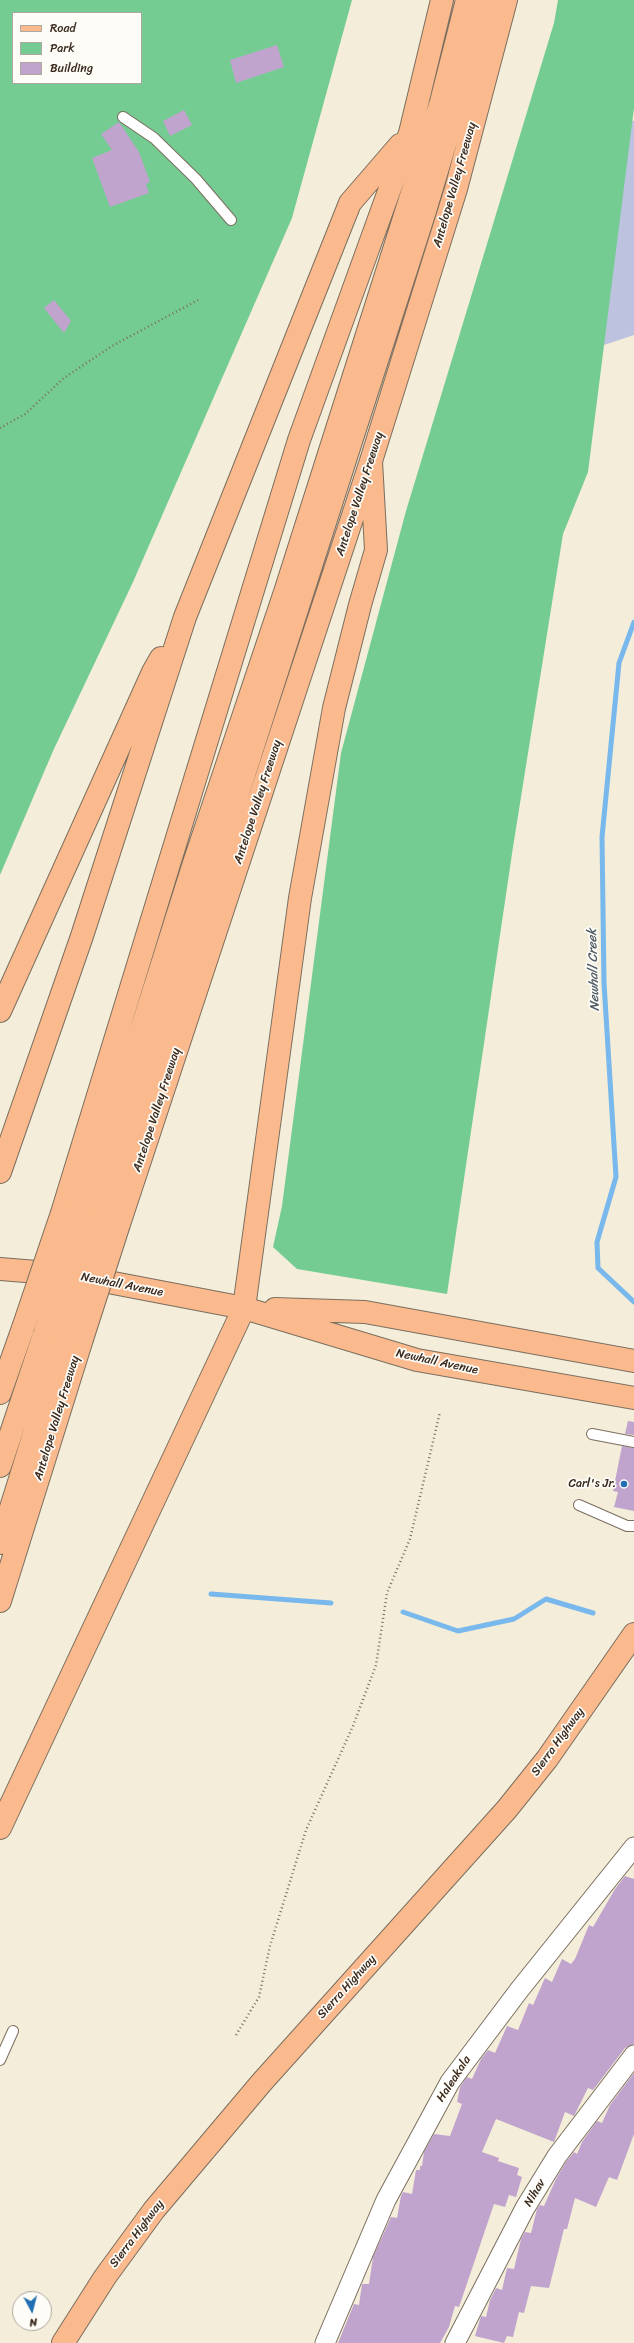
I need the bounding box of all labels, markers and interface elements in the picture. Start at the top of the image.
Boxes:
legend [12,12,142,84]
text: Road [50,17,76,39]
text: Park [50,37,75,59]
text: Building [50,57,93,79]
street label: Antelope Valley Freeway [430,121,480,249]
street label: Antelope Valley Freeway [333,430,387,558]
street label: Antelope Valley Freeway [231,738,285,866]
water label: Newhall Creek [585,928,603,1012]
street label: Antelope Valley Freeway [130,1046,184,1174]
street label: Newhall Avenue [80,1270,164,1300]
street label: Newhall Avenue [395,1346,479,1378]
street label: Antelope Valley Freeway [31,1354,83,1482]
place label: Carl's Jr. [568,1477,616,1491]
marker: Carl's Jr. [619,1479,629,1489]
street label: Sierra Highway [528,1705,588,1779]
street label: Sierra Highway [315,1952,379,2022]
street label: Haleakala [434,2053,474,2105]
street label: Nihav [521,2177,549,2209]
street label: Sierra Highway [107,2197,167,2271]
north arrow [12,2291,52,2331]
text: N [28,2313,38,2332]

